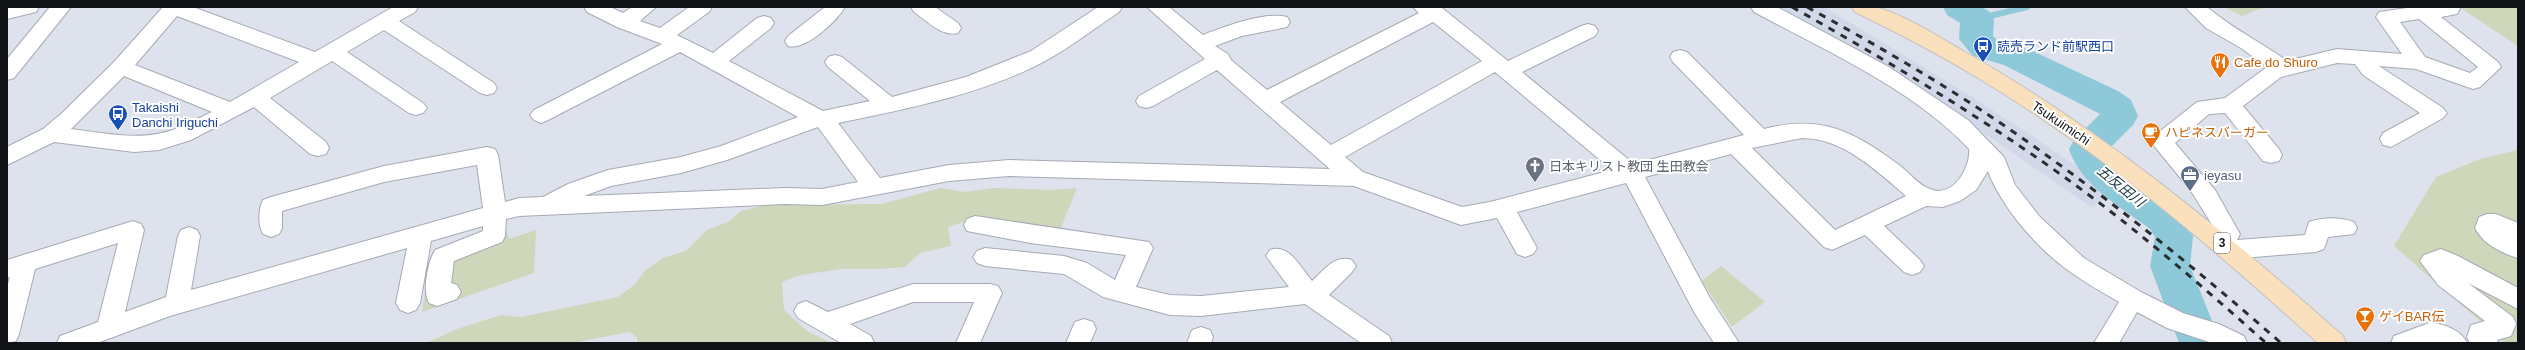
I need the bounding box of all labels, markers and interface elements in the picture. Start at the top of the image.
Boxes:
bus stop icon: 読売ランド前駅西口 [1972,35,1994,63]
place label: 読売ランド前駅西口 [1997,39,2114,54]
restaurant icon: Cafe do Shuro [2209,51,2231,79]
place label: Cafe do Shuro [2234,55,2318,70]
street label: Tsukuimichi [2029,98,2093,148]
place label: Takaishi Danchi Iriguchi [132,100,218,130]
bus stop icon: Takaishi Danchi Iriguchi [107,103,129,131]
cafe icon: ハピネスバーガー [2140,121,2162,149]
place label: ハピネスバーガー [2165,125,2269,140]
church icon: 日本キリスト教団 生田教会 [1524,155,1546,183]
place label: 日本キリスト教団 生田教会 [1549,159,1709,174]
water label: 五反田川 [2094,162,2149,211]
office icon: ieyasu [2179,164,2201,192]
place label: ieyasu [2204,168,2242,183]
road number: 3 [2214,233,2230,253]
bar icon: ゲイBAR伝 [2354,305,2376,333]
place label: ゲイBAR伝 [2379,309,2444,324]

